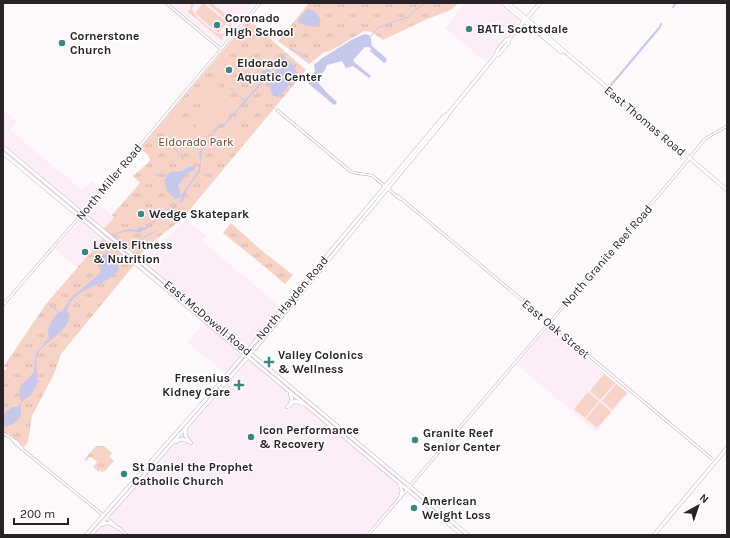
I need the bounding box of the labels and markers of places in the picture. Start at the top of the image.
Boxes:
place label: Coronado High School [225,11,294,39]
marker: Coronado High School [212,20,222,30]
place label: BATL Scottsdale [477,22,568,36]
marker: BATL Scottsdale [464,24,474,34]
place label: Cornerstone Church [70,29,139,57]
marker: Cornerstone Church [57,38,67,48]
place label: Eldorado Aquatic Center [237,56,322,84]
marker: Eldorado Aquatic Center [224,65,234,75]
place label: Wedge Skatepark [149,207,249,221]
marker: Wedge Skatepark [136,209,146,219]
place label: Levels Fitness & Nutrition [93,238,173,266]
marker: Levels Fitness & Nutrition [80,247,90,257]
place label: Valley Colonics & Wellness [278,348,363,376]
marker: Valley Colonics & Wellness [263,356,275,368]
place label: Fresenius Kidney Care [162,371,230,399]
marker: Fresenius Kidney Care [233,379,245,391]
place label: Icon Performance & Recovery [259,423,359,451]
place label: Granite Reef Senior Center [423,426,500,454]
marker: Icon Performance & Recovery [246,432,256,442]
marker: Granite Reef Senior Center [410,435,420,445]
place label: St Daniel the Prophet Catholic Church [132,460,253,488]
marker: St Daniel the Prophet Catholic Church [119,469,129,479]
place label: American Weight Loss [422,494,491,522]
marker: American Weight Loss [409,503,419,513]

